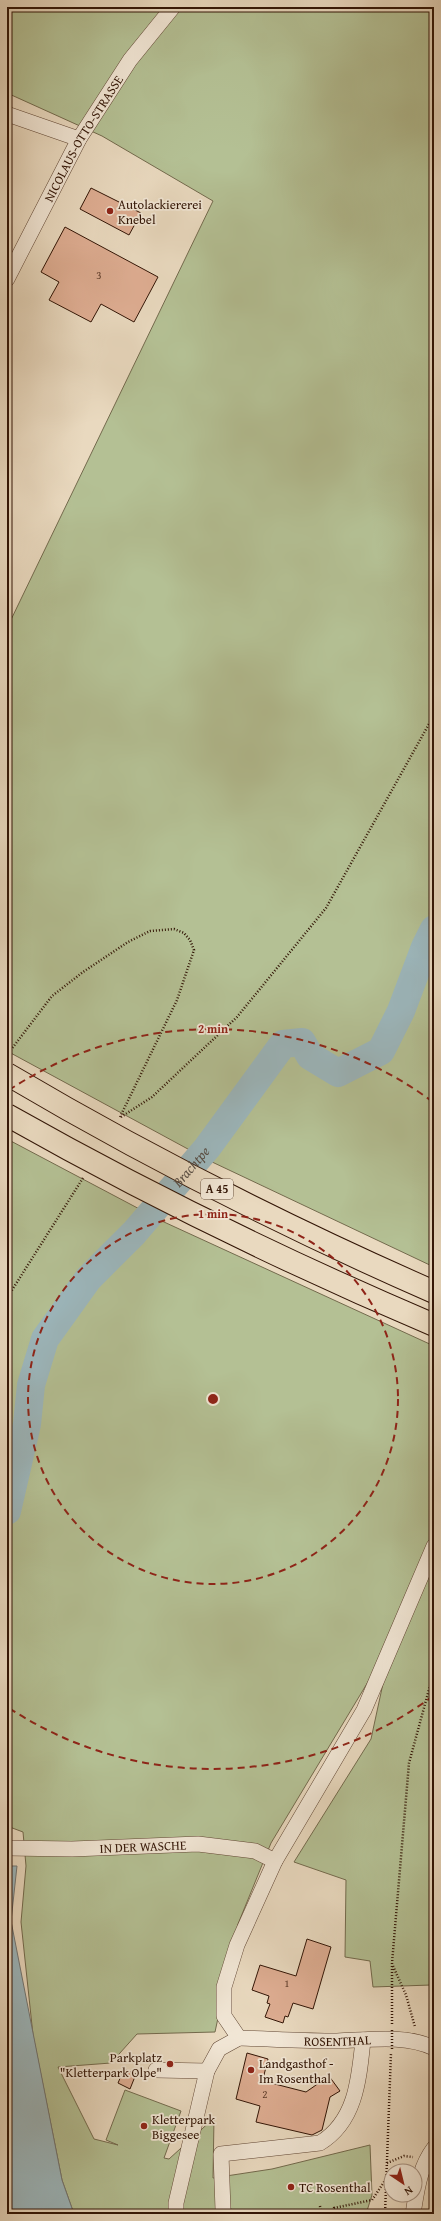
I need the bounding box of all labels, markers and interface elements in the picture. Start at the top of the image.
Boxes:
street label: NICOLAUS-OTTO-STRASSE [39,71,128,205]
place label: Autolackiererei Knebel [118,195,202,229]
marker: Autolackiererei Knebel [105,206,115,216]
house number: 3 [96,267,102,283]
text: 2 min [198,1020,228,1037]
water label: Brachtpe [167,1142,214,1192]
road number: A 45 [201,1179,233,1199]
text: 1 min [198,1205,228,1222]
centre of rings [206,1392,220,1406]
street label: IN DER WASCHE [99,1835,187,1858]
house number: 1 [284,1975,290,1991]
street label: ROSENTHAL [304,2030,372,2051]
place label: Parkplatz "Kletterpark Olpe" [60,2048,162,2082]
place label: Landgasthof - Im Rosenthal [259,2054,334,2088]
marker: Parkplatz "Kletterpark Olpe" [165,2059,175,2069]
marker: Landgasthof - Im Rosenthal [246,2065,256,2075]
house number: 2 [262,2086,268,2102]
place label: Kletterpark Biggesee [152,2110,216,2144]
marker: Kletterpark Biggesee [139,2121,149,2131]
north arrow [383,2163,423,2203]
place label: TC Rosenthal [299,2178,371,2197]
marker: TC Rosenthal [286,2182,296,2192]
text: N [401,2183,416,2200]

